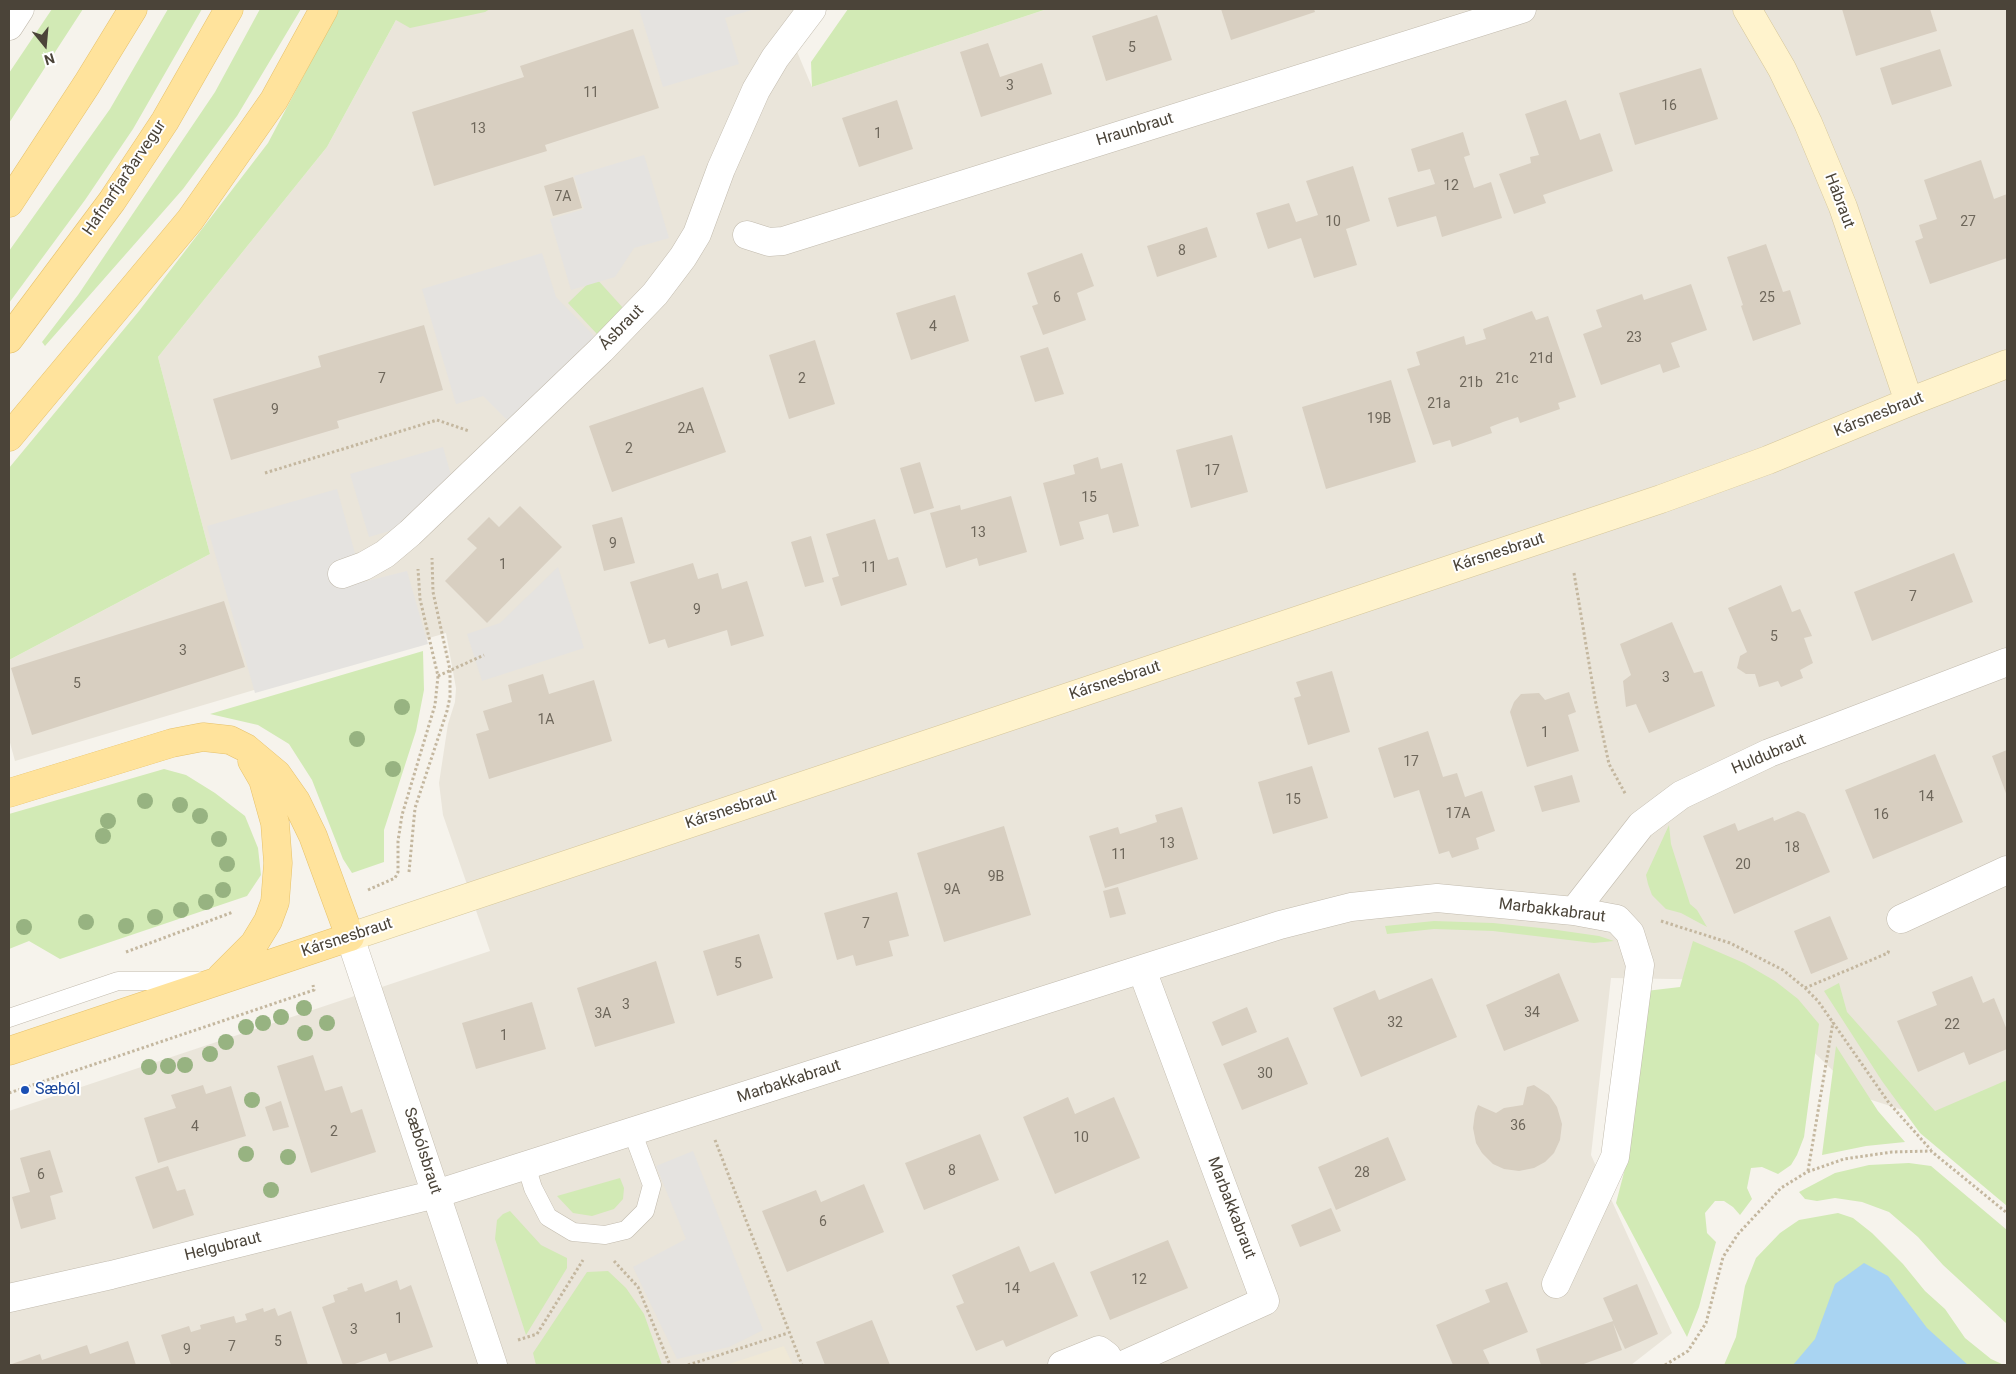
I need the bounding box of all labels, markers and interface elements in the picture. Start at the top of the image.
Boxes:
north arrow [20,20,70,70]
house number: 5 [1128,40,1136,56]
text: N [42,50,56,68]
house number: 3 [1006,78,1014,94]
house number: 11 [583,85,599,101]
house number: 16 [1661,98,1677,114]
street label: Hraunbraut [1094,109,1176,151]
street label: Hafnarfjarðarvegur [79,117,171,239]
house number: 13 [470,121,486,137]
house number: 1 [874,126,882,142]
street label: Hábraut [1820,171,1858,231]
house number: 12 [1443,178,1459,194]
house number: 7A [554,189,572,205]
house number: 10 [1325,214,1341,230]
house number: 27 [1960,214,1976,230]
house number: 8 [1178,243,1186,259]
house number: 6 [1053,290,1061,306]
house number: 25 [1759,290,1775,306]
street label: Ásbraut [596,301,648,355]
house number: 4 [929,319,937,335]
house number: 23 [1626,330,1642,346]
house number: 21d [1529,351,1553,367]
house number: 7 [378,371,386,387]
house number: 2 [798,371,806,387]
house number: 21c [1495,371,1519,387]
house number: 21b [1459,375,1483,391]
street label: Kársnesbraut [1831,388,1927,442]
house number: 21a [1427,396,1451,412]
house number: 9 [271,402,279,418]
house number: 19B [1367,411,1391,427]
house number: 2A [677,421,695,437]
house number: 2 [625,441,633,457]
house number: 17 [1204,463,1220,479]
house number: 15 [1081,490,1097,506]
house number: 13 [970,525,986,541]
street label: Kársnesbraut [1451,529,1547,577]
house number: 9 [609,536,617,552]
house number: 1 [499,557,507,573]
house number: 11 [861,560,877,576]
house number: 7 [1909,589,1917,605]
house number: 9 [693,602,701,618]
house number: 5 [1770,629,1778,645]
house number: 3 [179,643,187,659]
street label: Kársnesbraut [1067,657,1163,705]
house number: 3 [1662,670,1670,686]
house number: 5 [73,676,81,692]
house number: 1A [537,712,555,728]
house number: 1 [1541,725,1549,741]
street label: Huldubraut [1729,731,1809,779]
house number: 17 [1403,754,1419,770]
street label: Kársnesbraut [683,786,779,834]
house number: 14 [1918,789,1934,805]
house number: 15 [1285,792,1301,808]
house number: 17A [1446,806,1470,822]
house number: 16 [1873,807,1889,823]
house number: 13 [1159,836,1175,852]
house number: 18 [1784,840,1800,856]
house number: 11 [1111,847,1127,863]
house number: 20 [1735,857,1751,873]
house number: 9B [988,869,1004,885]
house number: 9A [943,882,961,898]
street label: Marbakkabraut [1497,895,1607,927]
street label: Kársnesbraut [299,914,395,962]
house number: 7 [862,916,870,932]
house number: 5 [734,956,742,972]
house number: 3 [622,997,630,1013]
house number: 34 [1524,1005,1540,1021]
house number: 3A [594,1006,612,1022]
house number: 32 [1387,1015,1403,1031]
house number: 22 [1944,1017,1960,1033]
house number: 1 [500,1028,508,1044]
street label: Marbakkabraut [735,1056,843,1108]
house number: 30 [1257,1066,1273,1082]
place label: Sæból [35,1080,80,1100]
marker: Sæból [19,1084,31,1096]
street label: Sæbólsbraut [399,1105,445,1197]
house number: 36 [1510,1118,1526,1134]
house number: 4 [191,1119,199,1135]
house number: 2 [330,1124,338,1140]
house number: 10 [1073,1130,1089,1146]
street label: Marbakkabraut [1203,1154,1259,1262]
house number: 8 [948,1163,956,1179]
house number: 28 [1354,1165,1370,1181]
house number: 6 [37,1167,45,1183]
house number: 6 [819,1214,827,1230]
street label: Helgubraut [183,1228,263,1266]
house number: 12 [1131,1272,1147,1288]
house number: 14 [1004,1281,1020,1297]
house number: 1 [395,1311,403,1327]
house number: 3 [350,1322,358,1338]
house number: 5 [274,1334,282,1350]
house number: 7 [228,1339,236,1355]
house number: 9 [183,1342,191,1358]

